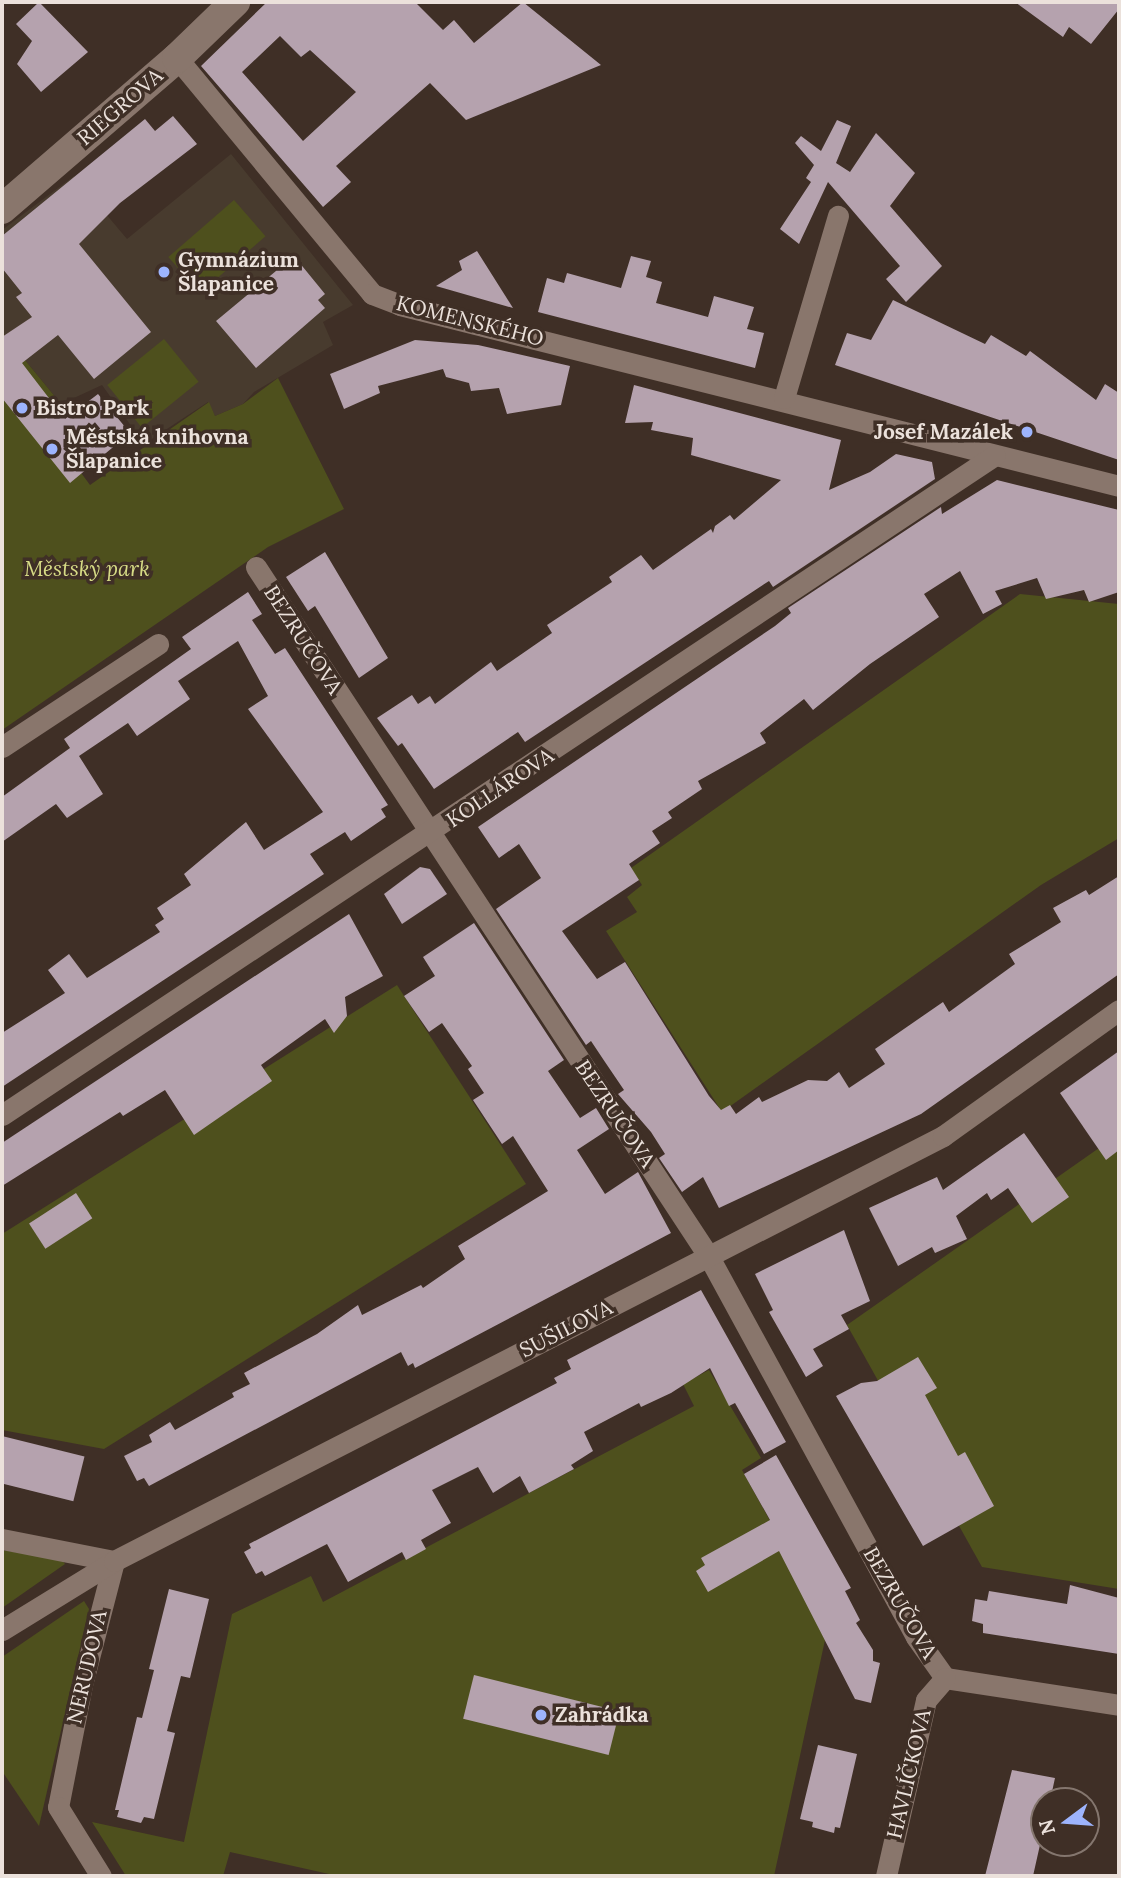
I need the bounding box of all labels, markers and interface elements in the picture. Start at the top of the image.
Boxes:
street label: RIEGROVA [72,63,168,151]
place label: Gymnázium Šlapanice [178,247,299,297]
marker: Gymnázium Šlapanice [156,264,172,280]
street label: KOMENSKÉHO [394,291,546,351]
place label: Bistro Park [36,395,149,421]
marker: Bistro Park [14,400,30,416]
place label: Josef Mazálek [874,419,1013,445]
place label: Městská knihovna Šlapanice [66,424,248,474]
marker: Josef Mazálek [1019,424,1035,440]
marker: Městská knihovna Šlapanice [44,441,60,457]
park label: Městský park [24,556,150,582]
street label: BEZRUČOVA [259,581,347,699]
street label: KOLLÁROVA [442,743,558,833]
street label: BEZRUČOVA [570,1055,660,1173]
street label: SUŠILOVA [515,1295,617,1363]
street label: BEZRUČOVA [858,1543,942,1663]
street label: NERUDOVA [62,1608,112,1726]
place label: Zahrádka [555,1702,649,1728]
marker: Zahrádka [533,1707,549,1723]
street label: HAVLÍČKOVA [882,1707,936,1841]
north arrow [1030,1787,1100,1857]
text: N [1033,1817,1060,1838]

